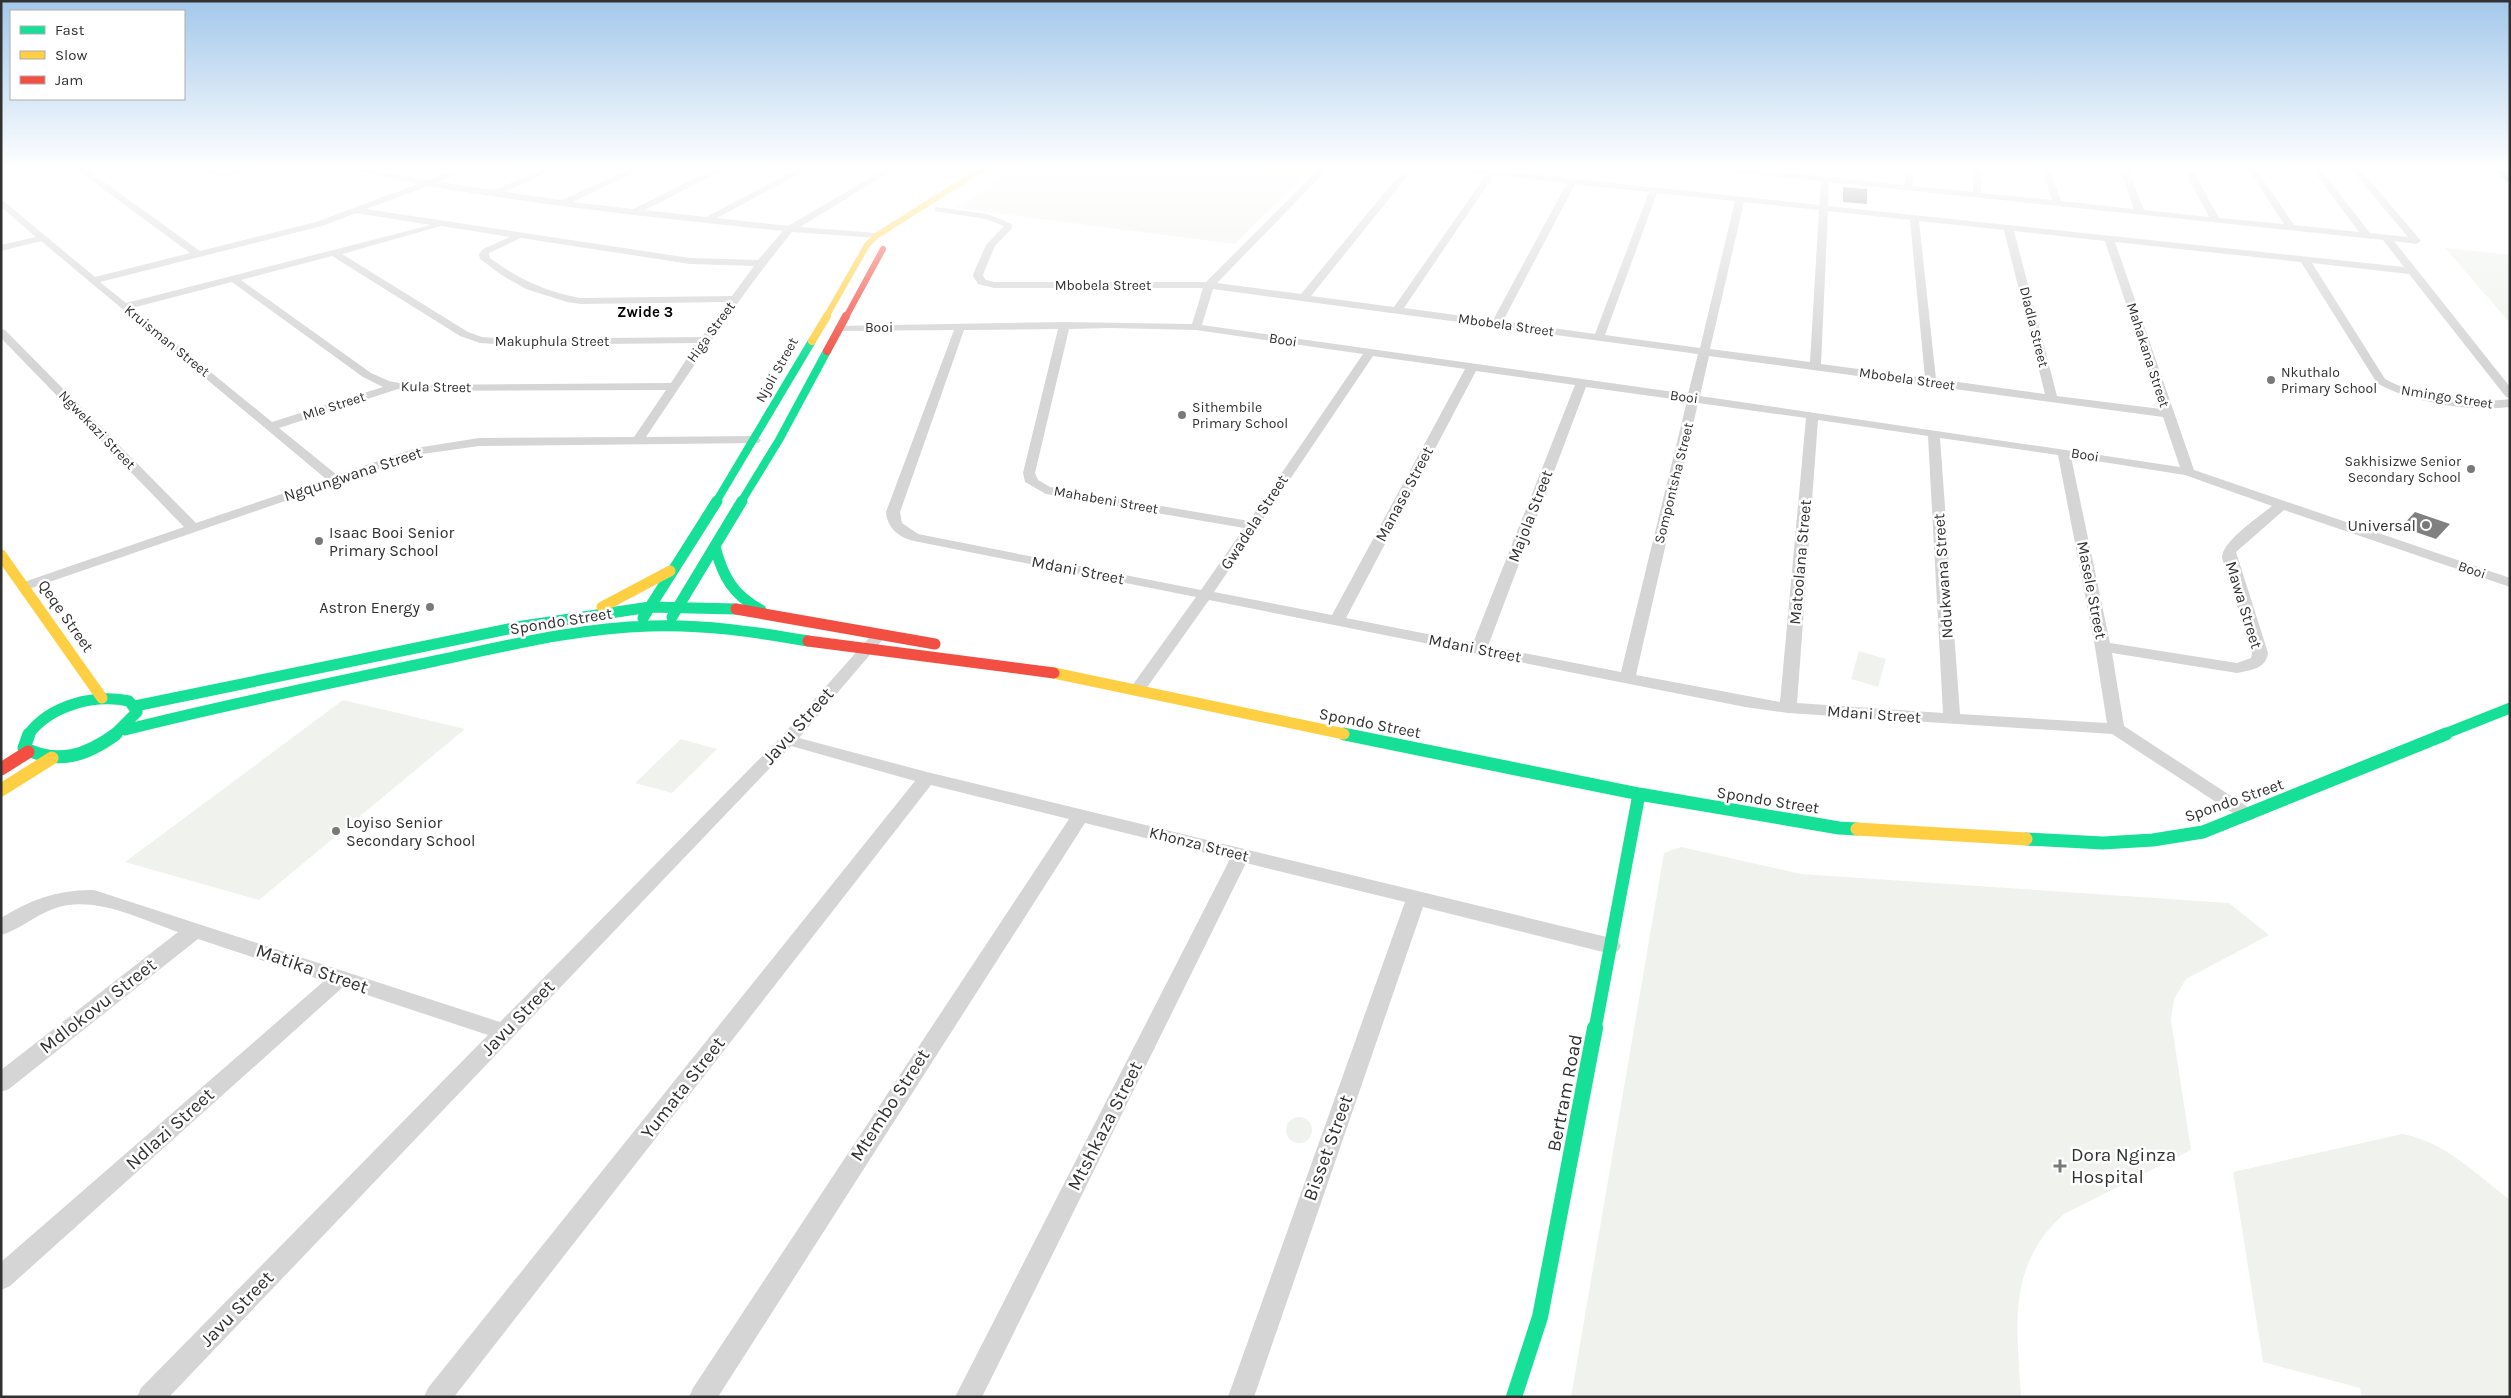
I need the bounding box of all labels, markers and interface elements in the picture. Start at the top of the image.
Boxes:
legend [10,10,185,100]
text: Fast [55,21,85,39]
text: Slow [55,46,87,64]
text: Jam [55,71,83,89]
street label: Mbobela Street [1055,277,1151,294]
street label: Dladla Street [2016,285,2052,369]
street label: Higa Street [683,298,739,366]
street label: Mahakana Street [2123,300,2173,410]
street label: Kruisman Street [121,301,213,381]
district label: Zwide 3 [617,303,673,321]
street label: Mbobela Street [1457,310,1555,340]
street label: Booi [865,319,893,336]
street label: Booi [1268,329,1298,351]
street label: Makuphula Street [495,333,609,350]
street label: Njoli Street [752,335,802,405]
street label: Mbobela Street [1858,364,1956,394]
place label: Nkuthalo Primary School [2281,364,2377,397]
marker: Nkuthalo Primary School [2265,374,2277,386]
street label: Kula Street [401,378,471,396]
street label: Nmingo Street [2400,381,2494,413]
street label: Ngwekazi Street [55,387,139,473]
street label: Booi [1669,387,1699,407]
street label: Mle Street [301,388,367,424]
place label: Sithembile Primary School [1192,399,1288,432]
marker: Sithembile Primary School [1176,409,1188,421]
street label: Sompontsha Street [1651,421,1697,545]
street label: Ngqungwana Street [281,443,425,505]
street label: Manase Street [1371,443,1437,545]
street label: Booi [2070,444,2100,466]
place label: Sakhisizwe Senior Secondary School [2345,453,2462,486]
marker: Sakhisizwe Senior Secondary School [2465,463,2477,475]
street label: Majola Street [1504,467,1556,565]
street label: Gwadela Street [1216,471,1292,573]
street label: Mahabeni Street [1053,482,1159,518]
street label: Matoolana Street [1785,499,1815,625]
street label: Ndukwana Street [1929,513,1957,639]
place label: Universal [2347,516,2416,535]
marker: Universal [2420,519,2432,531]
place label: Isaac Booi Senior Primary School [329,523,455,560]
marker: Isaac Booi Senior Primary School [313,535,325,547]
street label: Masele Street [2073,539,2111,641]
street label: Mdani Street [1030,552,1126,588]
street label: Booi [2456,557,2488,583]
street label: Mawa Street [2222,559,2266,651]
street label: Qeqe Street [34,576,98,656]
place label: Astron Energy [319,598,421,617]
marker: Astron Energy [424,601,436,613]
street label: Spondo Street [508,604,614,638]
street label: Mdani Street [1427,630,1523,666]
street label: Javu Street [758,683,838,769]
street label: Mdani Street [1826,701,1922,727]
street label: Spondo Street [1317,704,1423,742]
street label: Spondo Street [2182,774,2286,826]
street label: Spondo Street [1715,783,1821,817]
place label: Loyiso Senior Secondary School [346,813,475,850]
street label: Khonza Street [1147,822,1251,866]
marker: Loyiso Senior Secondary School [330,825,342,837]
street label: Matika Street [253,940,371,998]
street label: Mdlokovu Street [35,954,161,1058]
street label: Javu Street [477,976,559,1060]
street label: Yumata Street [636,1033,730,1143]
street label: Bertram Road [1543,1033,1587,1153]
street label: Mtembo Street [846,1045,934,1165]
street label: Mtshkaza Street [1063,1058,1147,1194]
street label: Ndlazi Street [121,1084,219,1174]
street label: Bisset Street [1299,1092,1357,1204]
place label: Dora Nginza Hospital [2071,1144,2176,1188]
marker: Dora Nginza Hospital [2053,1159,2067,1173]
street label: Javu Street [196,1267,278,1351]

